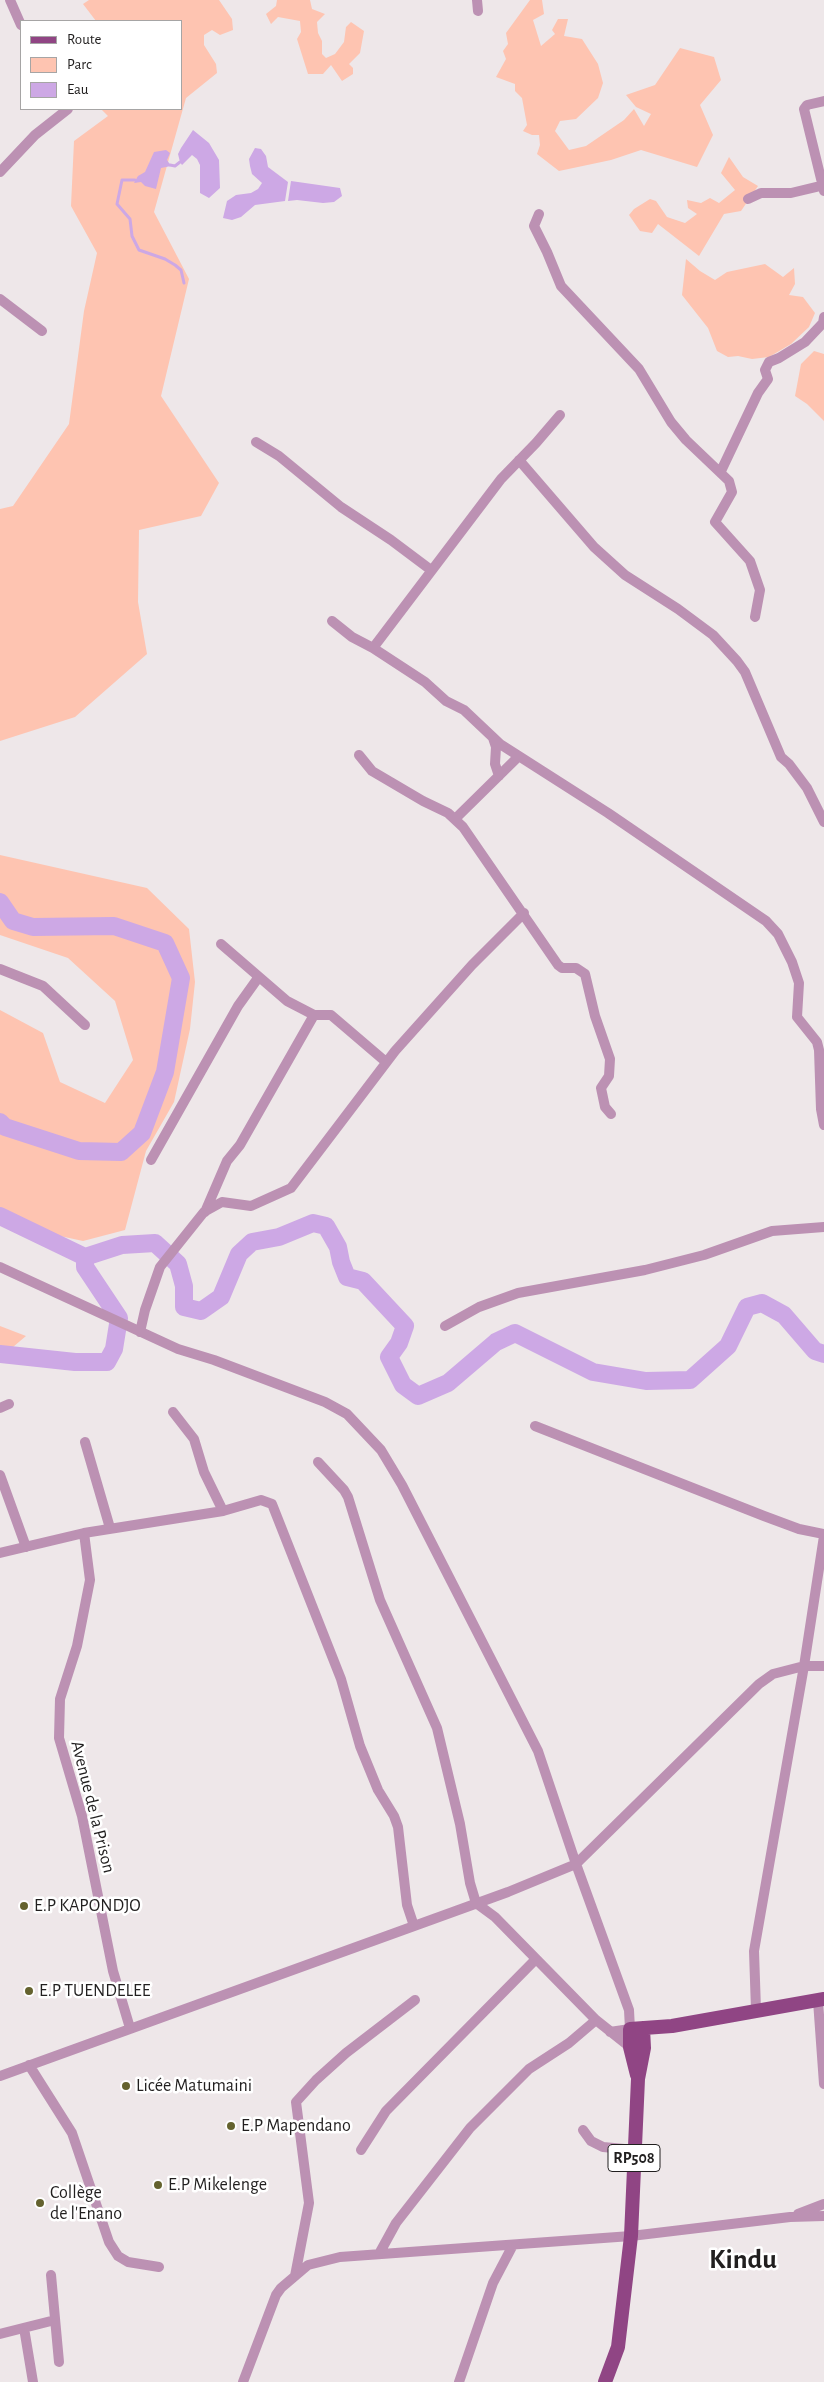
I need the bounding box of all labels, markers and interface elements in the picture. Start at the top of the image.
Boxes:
legend [20,20,182,110]
text: Route [67,32,101,47]
text: Parc [67,57,92,72]
text: Eau [67,82,89,97]
street label: Avenue de la Prison [66,1739,120,1875]
place label: E.P KAPONDJO [34,1895,141,1917]
marker: E.P KAPONDJO [18,1900,30,1912]
place label: E.P TUENDELEE [39,1980,150,2002]
marker: E.P TUENDELEE [23,1985,35,1997]
place label: Licée Matumaini [136,2075,252,2097]
marker: Licée Matumaini [120,2080,132,2092]
place label: E.P Mapendano [241,2115,351,2137]
marker: E.P Mapendano [225,2120,237,2132]
road number: RP508 [608,2144,660,2172]
place label: E.P Mikelenge [168,2174,267,2196]
marker: E.P Mikelenge [152,2179,164,2191]
place label: Collège de l'Enano [50,2182,122,2224]
marker: Collège de l'Enano [34,2197,46,2209]
district label: Kindu [709,2243,777,2277]

